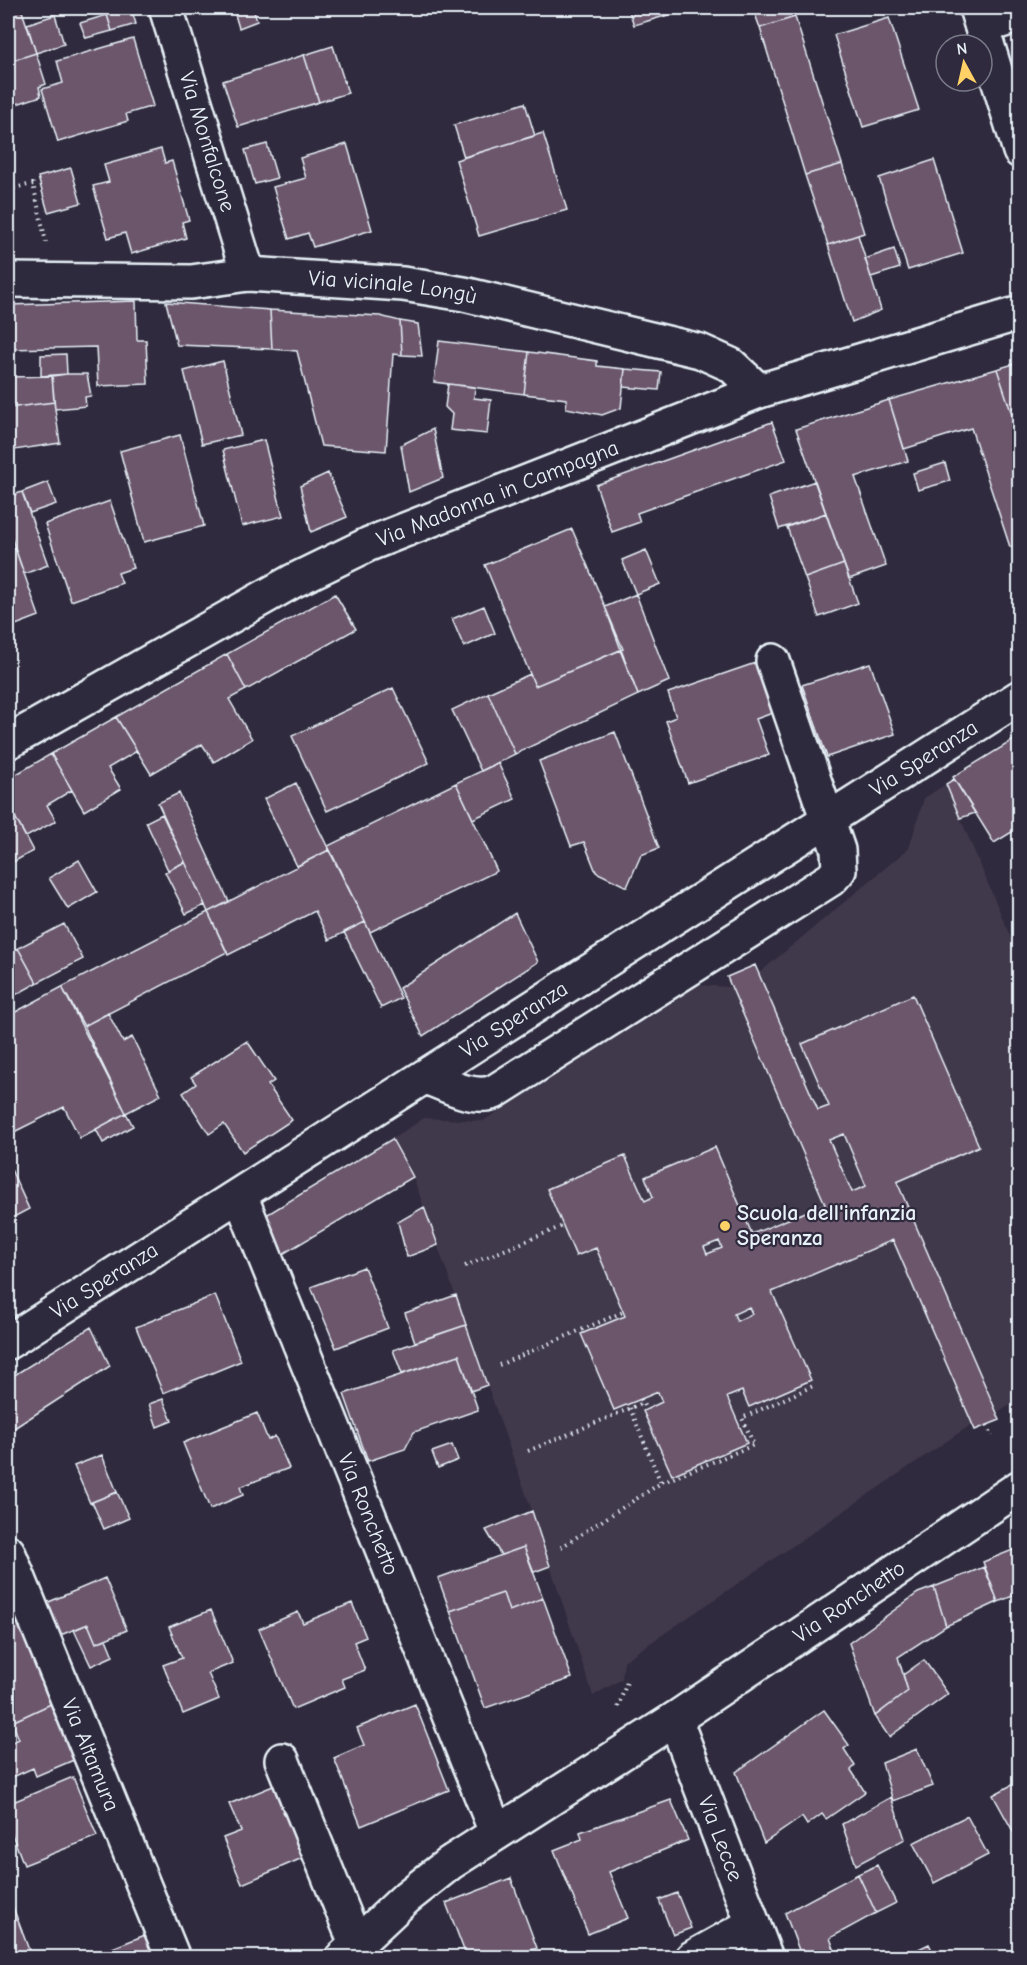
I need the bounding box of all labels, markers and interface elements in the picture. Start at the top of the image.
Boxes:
north arrow [934,33,994,93]
text: N [956,39,968,59]
street label: Via Monfalcone [173,69,241,215]
street label: Via vicinale Longù [308,265,480,310]
street label: Via Madonna in Campagna [373,434,622,553]
street label: Via Speranza [865,714,983,802]
street label: Via Speranza [455,976,573,1063]
place label: Scuola dell'infanzia Speranza [737,1200,917,1251]
marker: Scuola dell'infanzia Speranza [718,1219,732,1233]
street label: Via Speranza [45,1237,163,1325]
street label: Via Ronchetto [332,1449,404,1579]
street label: Via Ronchetto [788,1555,910,1649]
street label: Via Altamura [56,1695,125,1815]
street label: Via Lecce [692,1792,749,1885]

